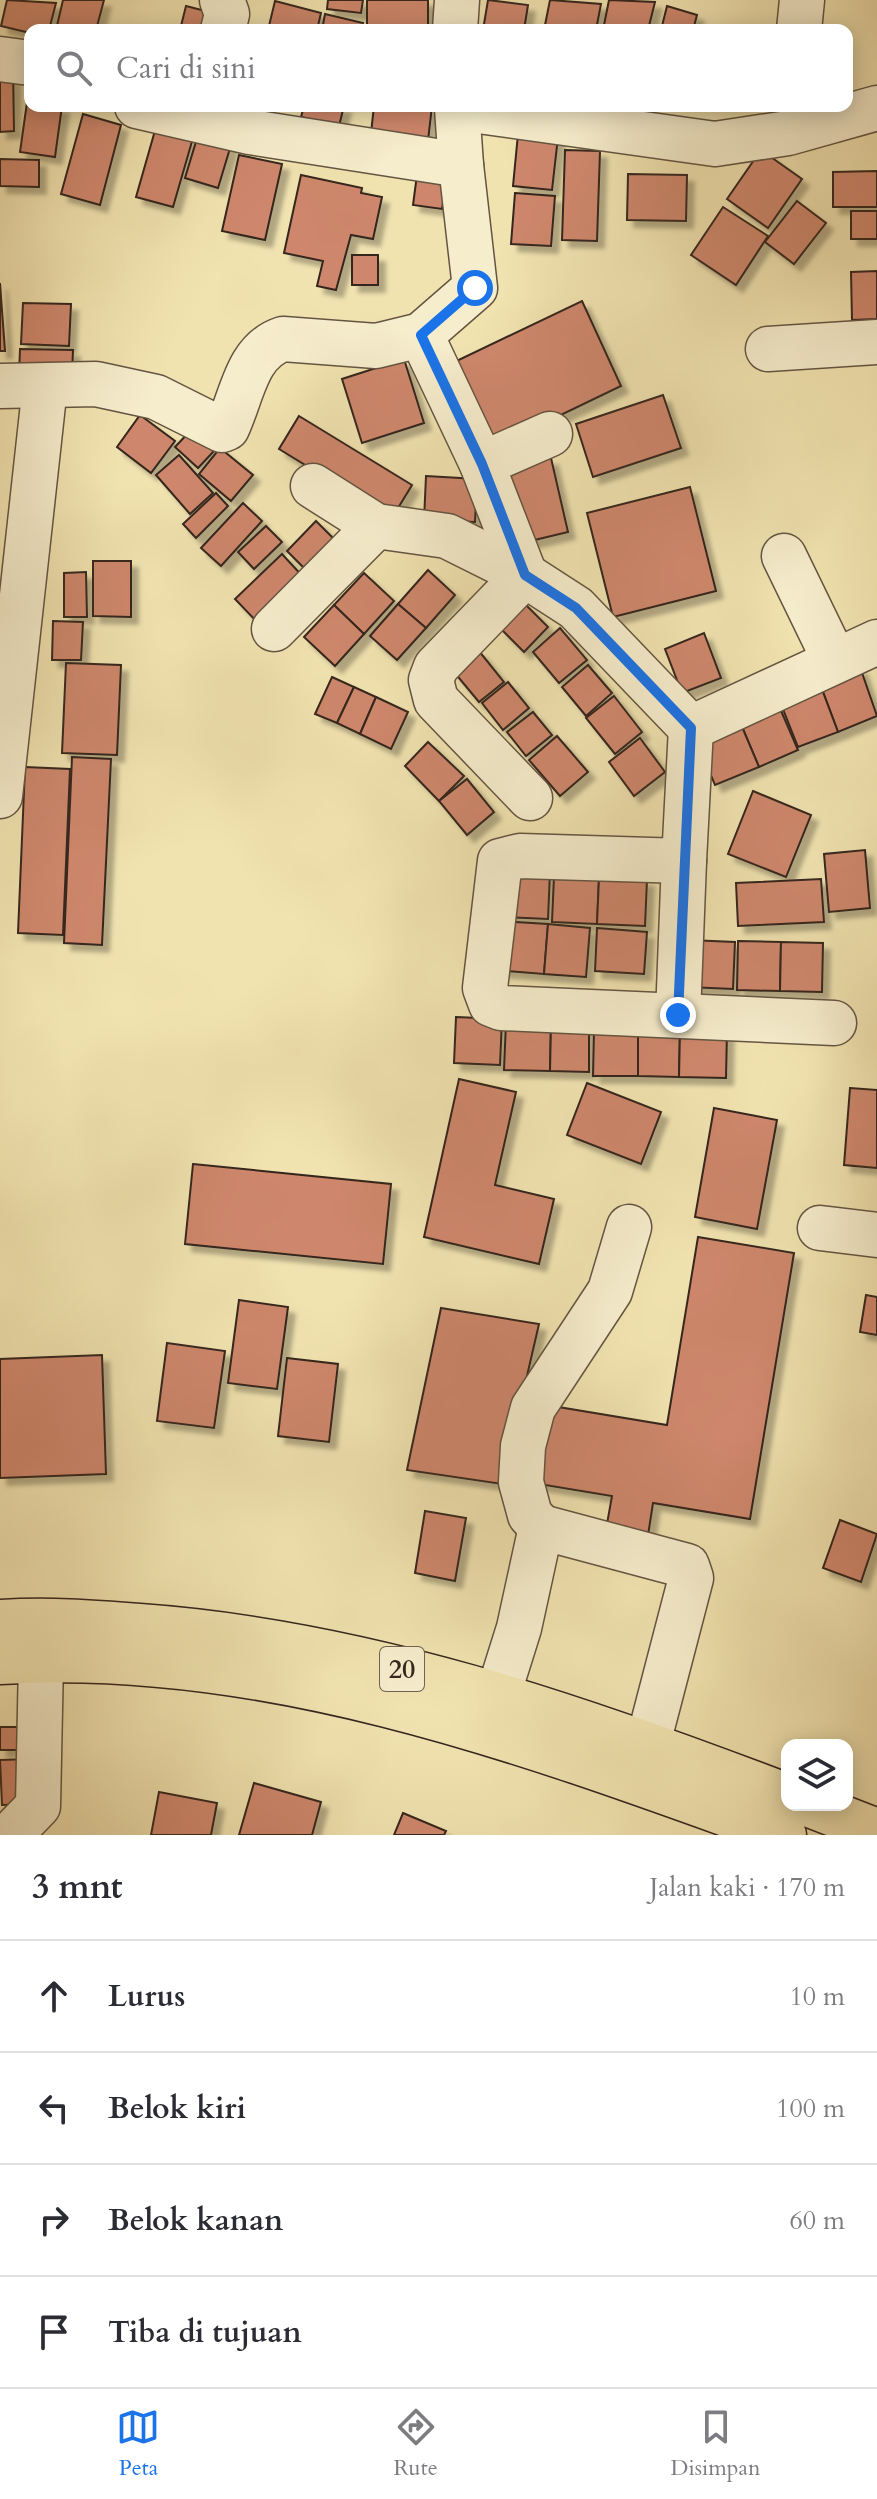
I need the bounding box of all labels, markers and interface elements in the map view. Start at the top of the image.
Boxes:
search box [24,24,853,112]
icon: search [52,46,96,90]
text: Cari di sini [116,48,256,89]
route start [457,270,493,306]
route end [660,997,696,1033]
road number: 20 [380,1647,424,1691]
map controls [781,1739,853,1811]
button: layers [781,1739,853,1811]
text: 3 mnt [32,1864,122,1910]
text: Jalan kaki · 170 m [649,1870,845,1905]
icon: ahead [32,1974,76,2018]
text: Lurus [108,1976,185,2017]
text: 10 m [789,1979,845,2014]
icon: left [32,2086,76,2130]
text: Belok kiri [108,2088,246,2129]
text: 100 m [776,2091,845,2126]
icon: right [32,2198,76,2242]
text: Belok kanan [108,2200,283,2241]
text: 60 m [789,2203,845,2238]
icon: arrive [32,2310,76,2354]
text: Tiba di tujuan [108,2312,302,2353]
tab: Peta [116,2405,160,2483]
tab: Rute [393,2405,438,2483]
tab: Disimpan [671,2405,761,2483]

